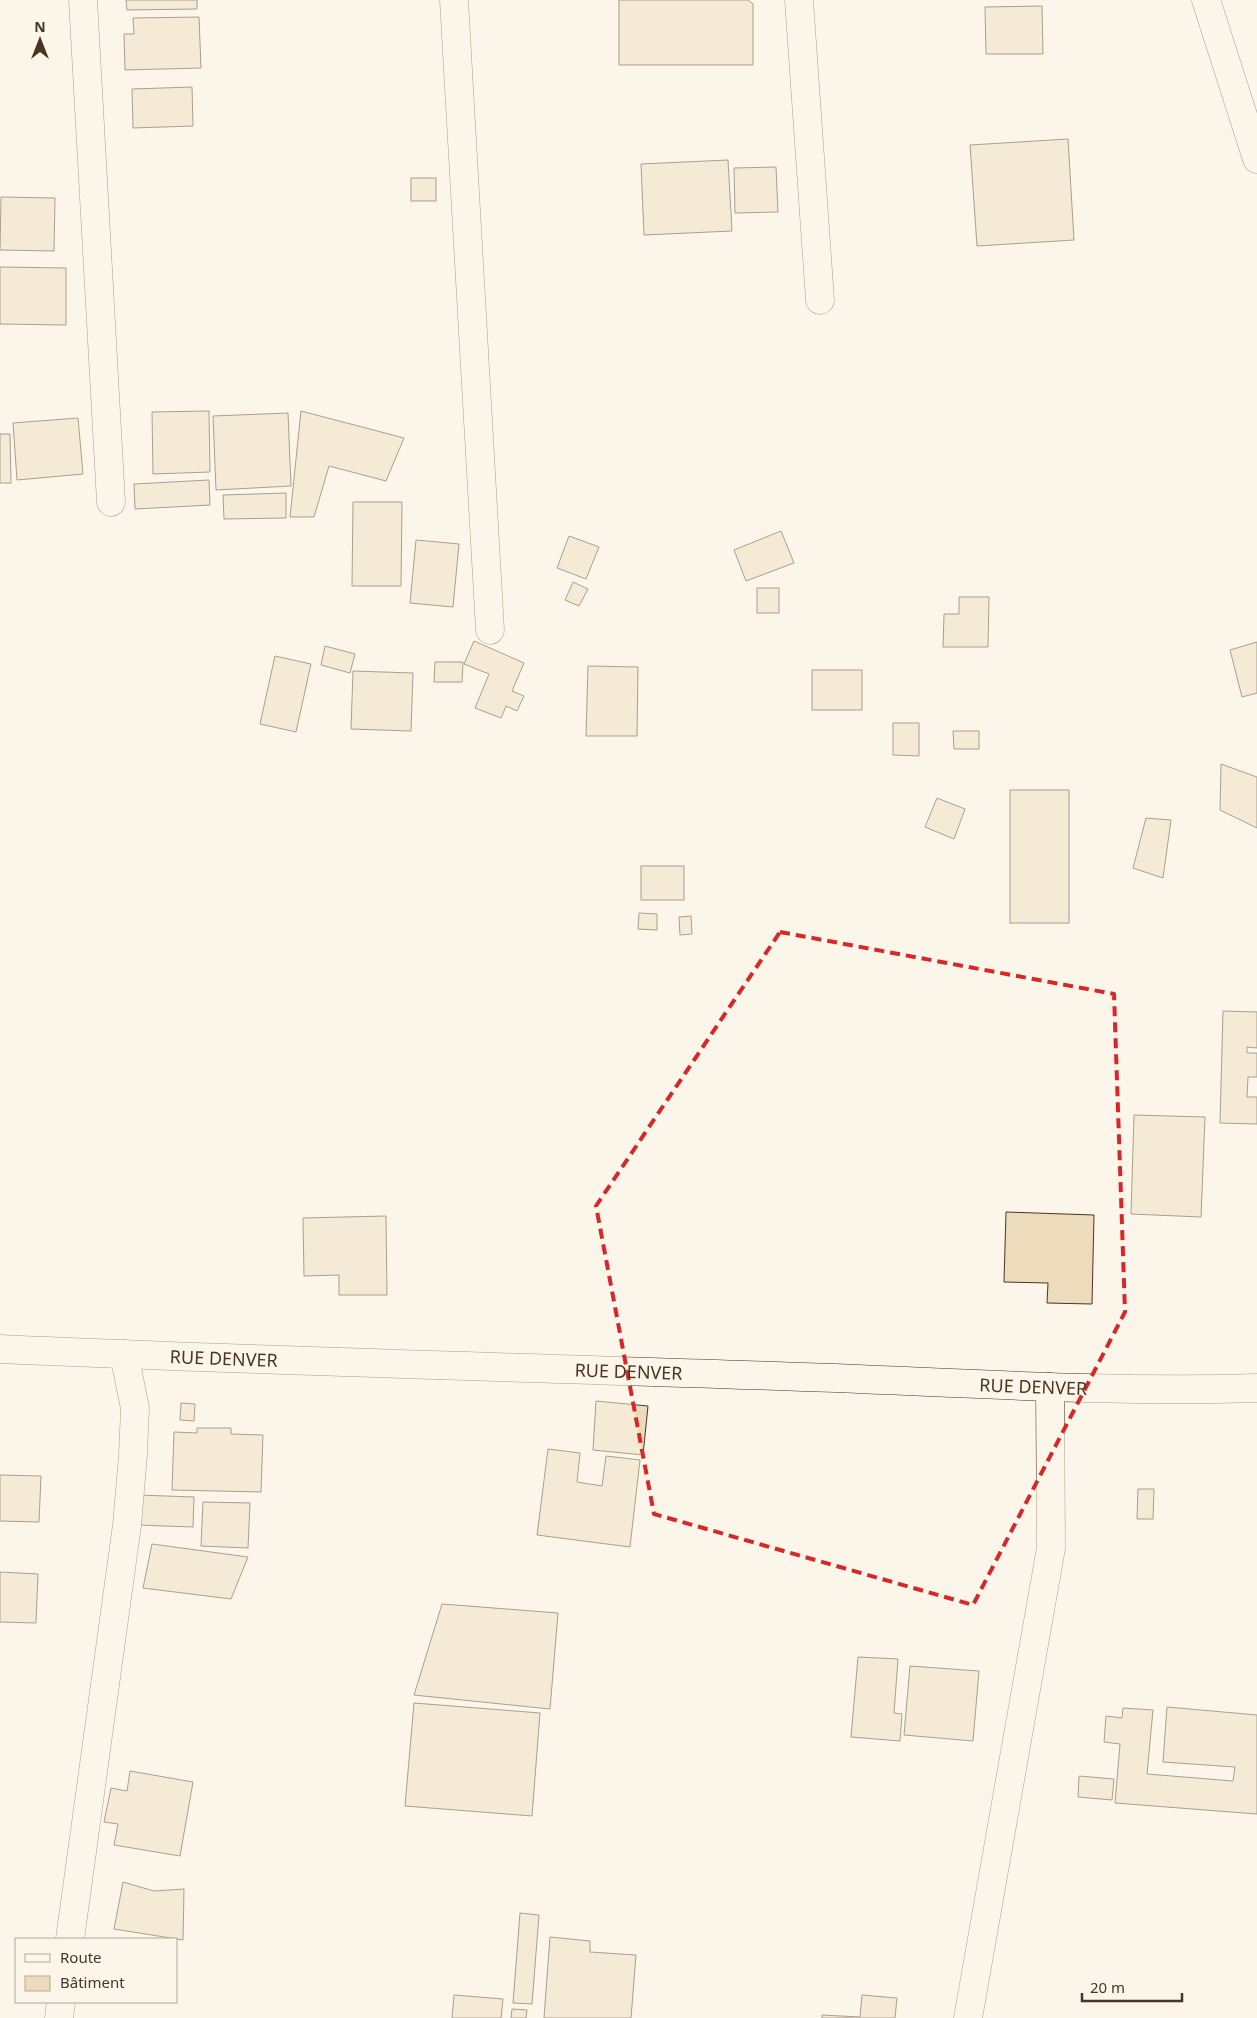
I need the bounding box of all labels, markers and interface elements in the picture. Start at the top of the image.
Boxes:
north arrow [15,15,65,65]
text: N [34,17,46,36]
street label: RUE DENVER [169,1344,278,1372]
street label: RUE DENVER [574,1357,683,1385]
street label: RUE DENVER [979,1372,1088,1400]
legend [15,1938,178,2003]
text: Route [60,1947,102,1967]
scale bar [1082,1970,1182,2002]
text: Bâtiment [60,1972,125,1992]
text: 20 m [1090,1977,1125,1997]

